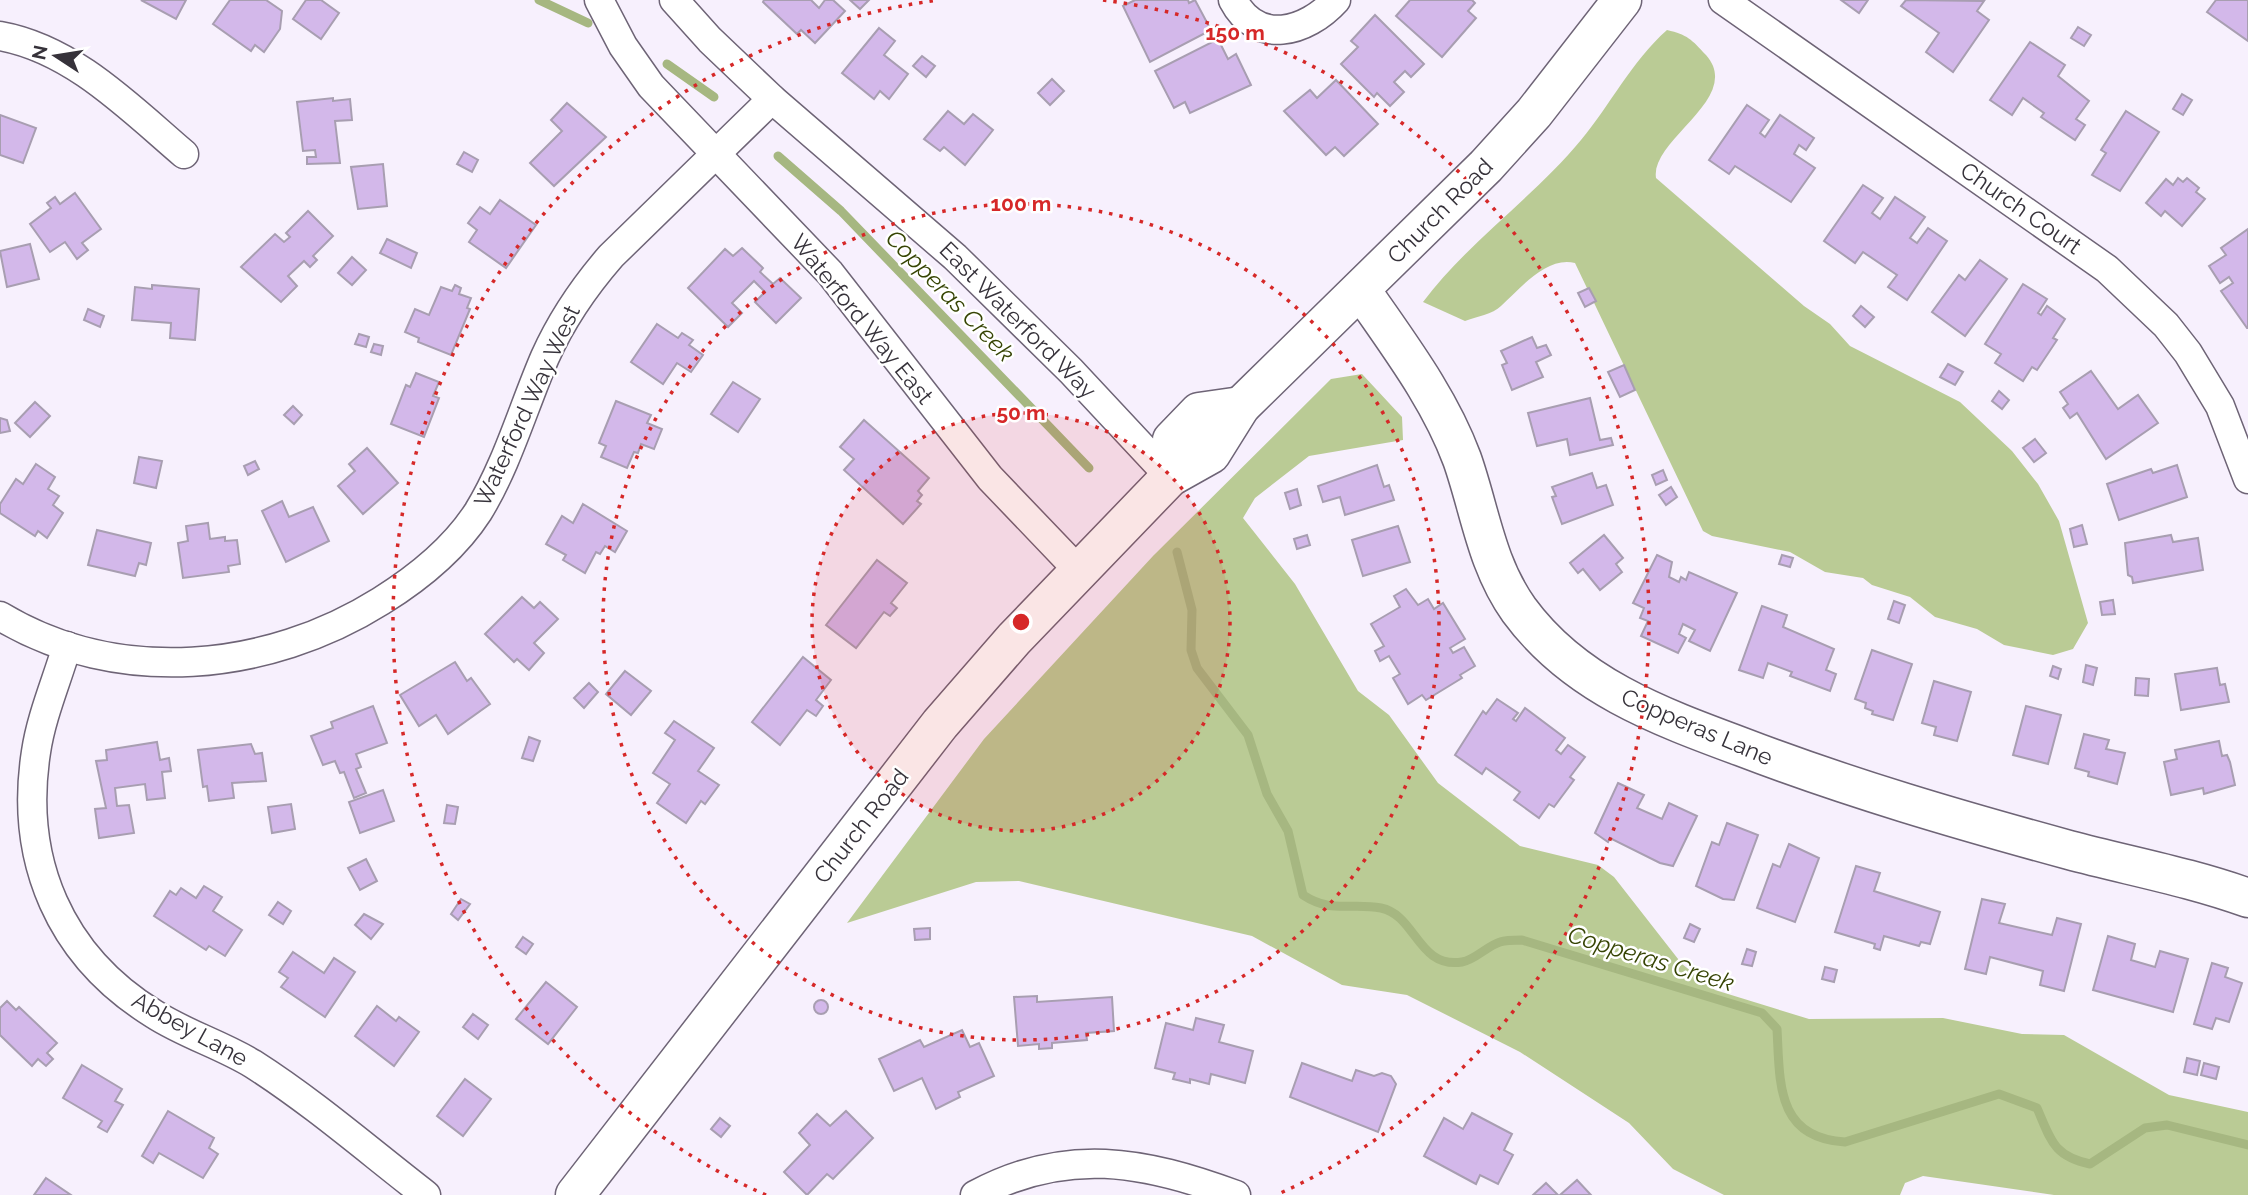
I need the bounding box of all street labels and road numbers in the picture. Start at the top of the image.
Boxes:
street label: Church Road [1381,152,1498,269]
street label: Church Court [1956,156,2087,259]
street label: Waterford Way East [786,228,939,409]
street label: East Waterford Way [934,236,1102,404]
street label: Waterford Way West [468,301,585,511]
street label: Copperas Lane [1617,683,1777,771]
street label: Church Road [808,763,914,888]
street label: Abbey Lane [128,986,253,1071]

